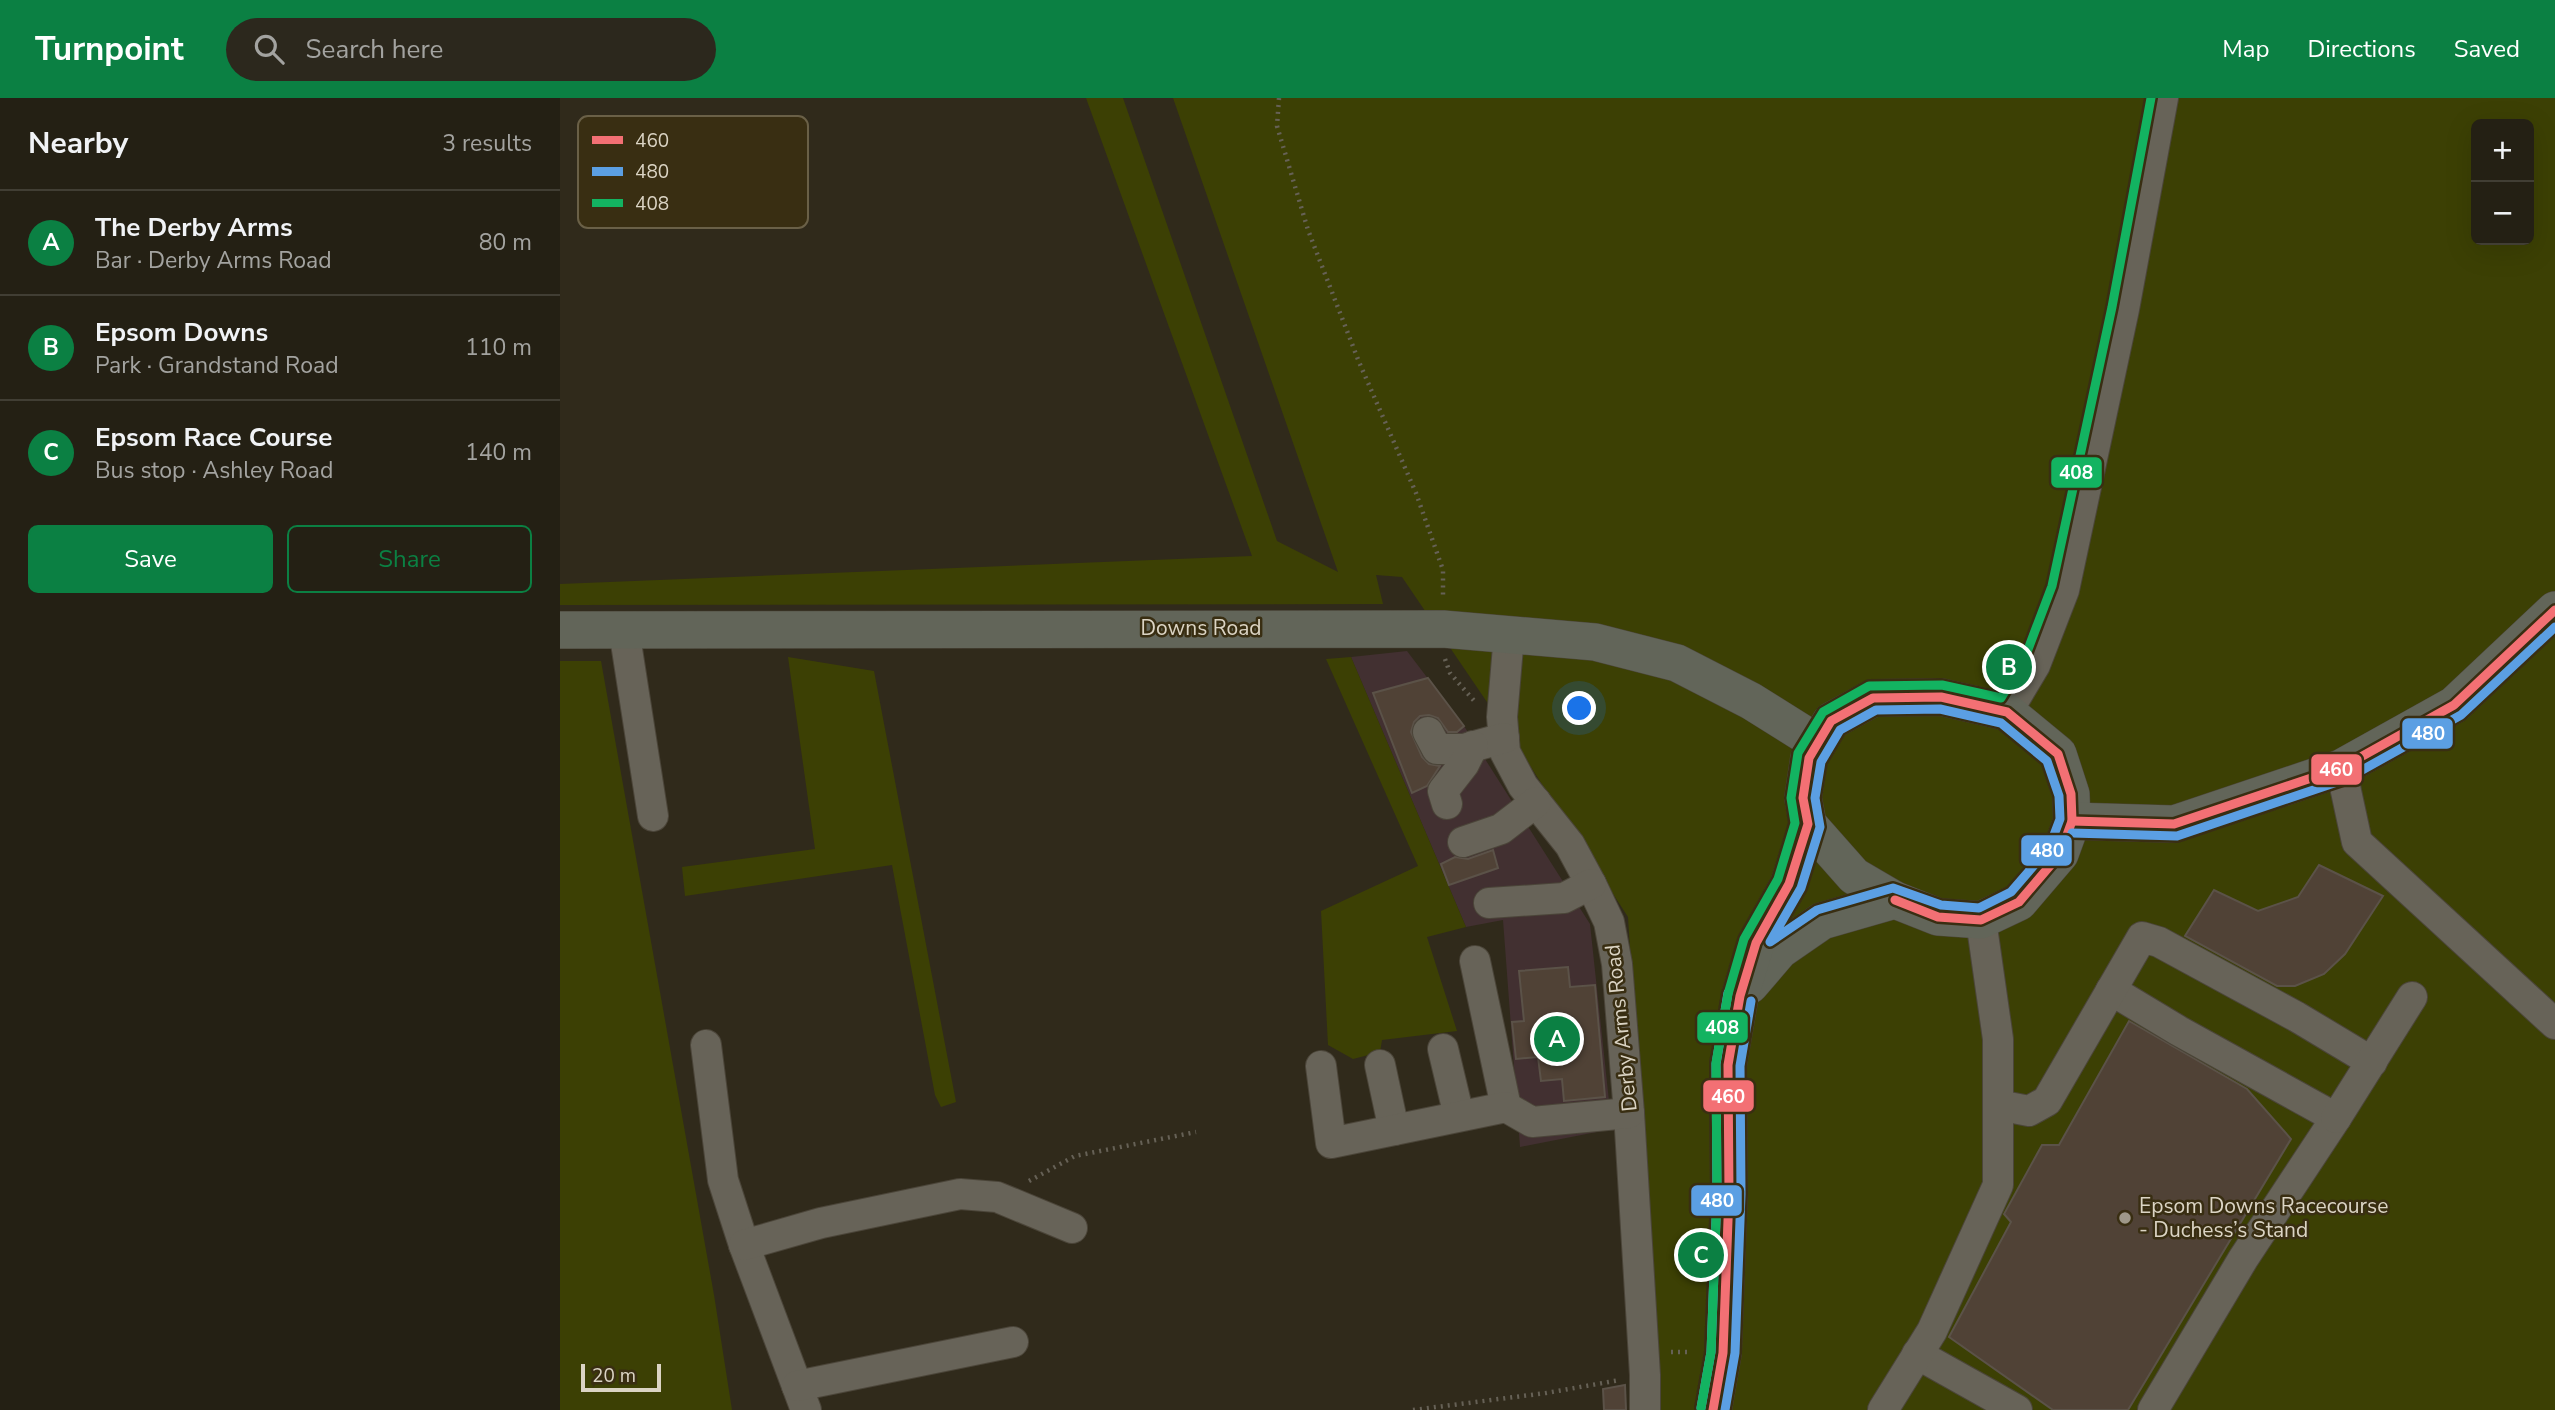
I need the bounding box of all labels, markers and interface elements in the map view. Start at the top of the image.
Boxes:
search box [226,18,716,81]
text: Turnpoint [35,27,184,72]
icon: search [250,30,288,68]
text: Search here [306,32,443,67]
text: Map [2222,33,2269,65]
text: Directions [2307,33,2416,65]
text: Saved [2454,33,2520,65]
legend [578,116,808,228]
map controls [2471,119,2534,245]
button: + [2471,119,2534,182]
text: Nearby [28,123,128,164]
text: 3 results [442,128,532,159]
text: 460 [635,128,669,154]
text: 480 [635,159,669,185]
button: − [2471,182,2534,245]
text: 408 [635,191,669,217]
text: The Derby Arms [95,210,293,245]
text: A [42,227,60,258]
text: 80 m [479,227,532,258]
text: Bar · Derby Arms Road [95,245,332,276]
text: Epsom Downs [95,315,268,350]
text: B [43,332,59,363]
text: 110 m [465,332,532,363]
text: Park · Grandstand Road [95,350,339,381]
text: Epsom Race Course [95,420,332,455]
text: C [43,437,59,468]
text: 140 m [465,437,532,468]
text: Bus stop · Ashley Road [95,455,333,486]
line badge: 408 [2050,456,2103,489]
text: 408 [2059,460,2093,486]
button: Save [28,525,273,593]
button: Share [287,525,532,593]
street label: Downs Road [1140,614,1262,642]
pin: B [1986,641,2032,693]
your location [1562,691,1596,725]
line badge: 480 [2401,717,2454,750]
text: 480 [2411,721,2445,747]
line badge: 460 [2310,753,2363,786]
text: 460 [2319,757,2353,783]
line badge: 480 [2020,834,2073,867]
text: 480 [2030,838,2064,864]
street label: Derby Arms Road [1598,943,1644,1113]
line badge: 408 [1696,1011,1749,1044]
pin: A [1534,1013,1580,1065]
text: 408 [1705,1015,1739,1041]
line badge: 460 [1702,1079,1755,1113]
text: 460 [1711,1084,1745,1110]
line badge: 480 [1690,1184,1743,1217]
text: 480 [1700,1188,1734,1214]
place label: Epsom Downs Racecourse - Duchess’s Stand [2139,1192,2388,1244]
marker: Epsom Downs Racecourse - Duchess’s Stand [2117,1210,2133,1226]
pin: C [1678,1229,1724,1281]
scale bar [581,1361,662,1393]
text: 20 m [592,1363,636,1389]

